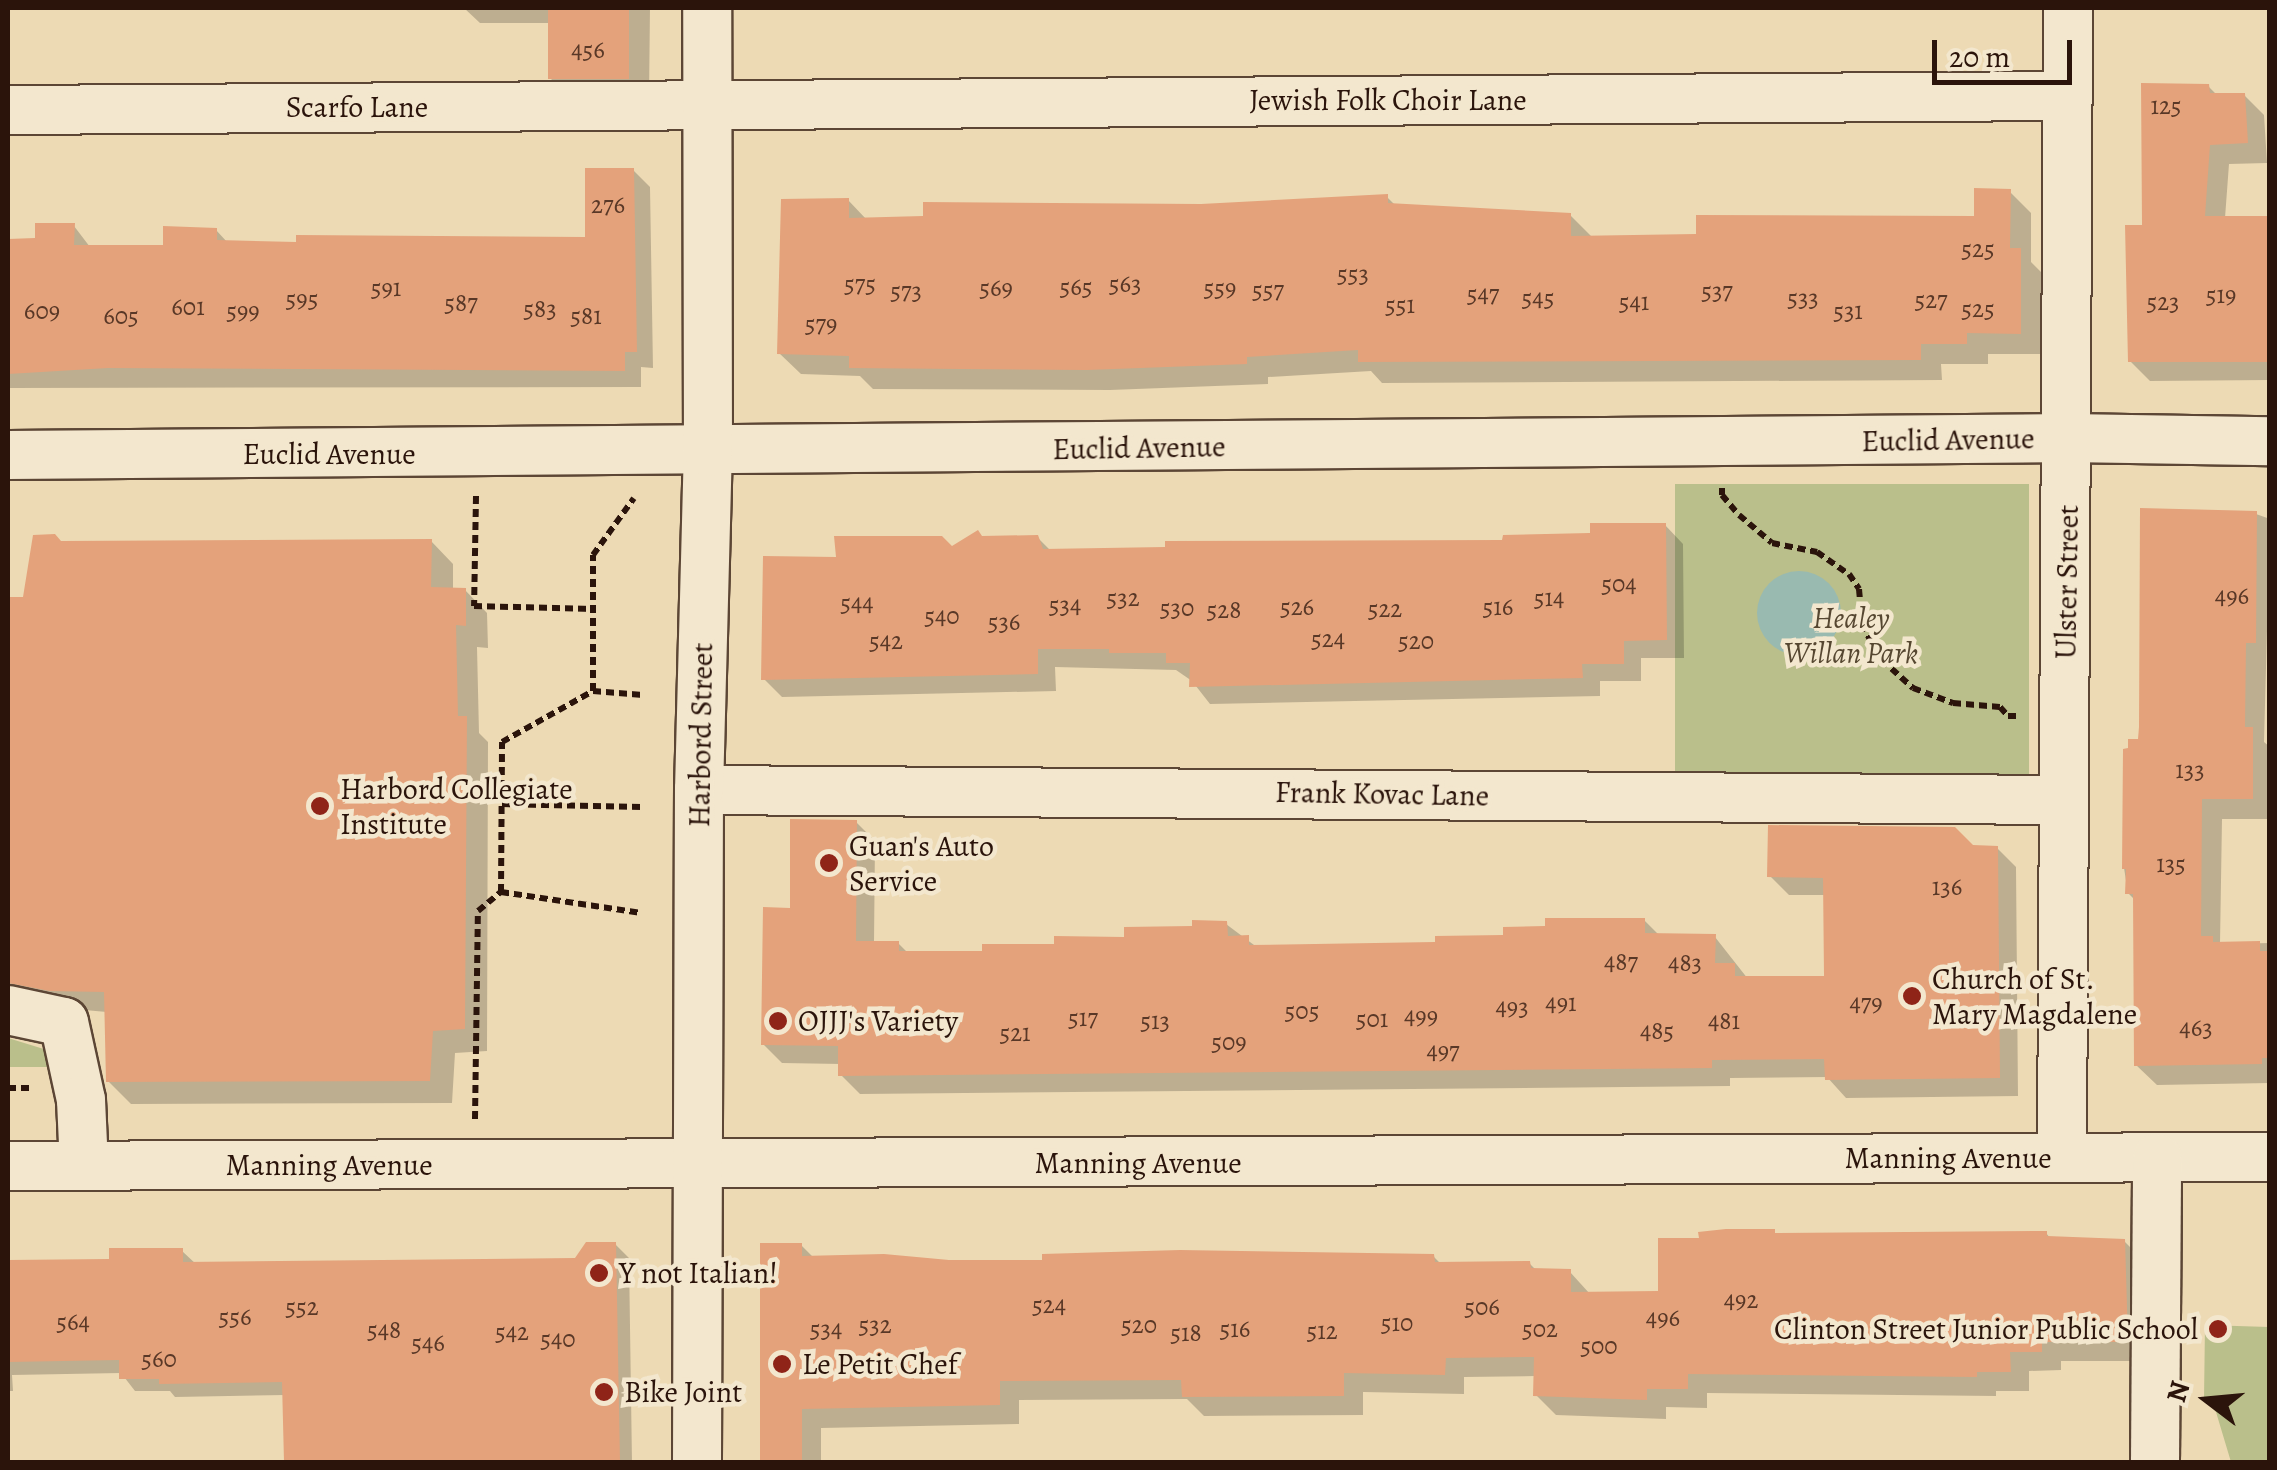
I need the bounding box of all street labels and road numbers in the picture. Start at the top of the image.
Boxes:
street label: Jewish Folk Choir Lane [1249,82,1527,118]
street label: Scarfo Lane [286,89,428,125]
street label: Euclid Avenue [1861,420,2035,460]
street label: Euclid Avenue [1052,428,1226,468]
street label: Euclid Avenue [242,436,416,472]
street label: Ulster Street [2048,505,2086,659]
street label: Harbord Street [681,642,721,828]
street label: Frank Kovac Lane [1275,774,1489,814]
street label: Manning Avenue [1844,1140,2052,1176]
street label: Manning Avenue [1034,1145,1242,1181]
street label: Manning Avenue [225,1147,433,1183]

